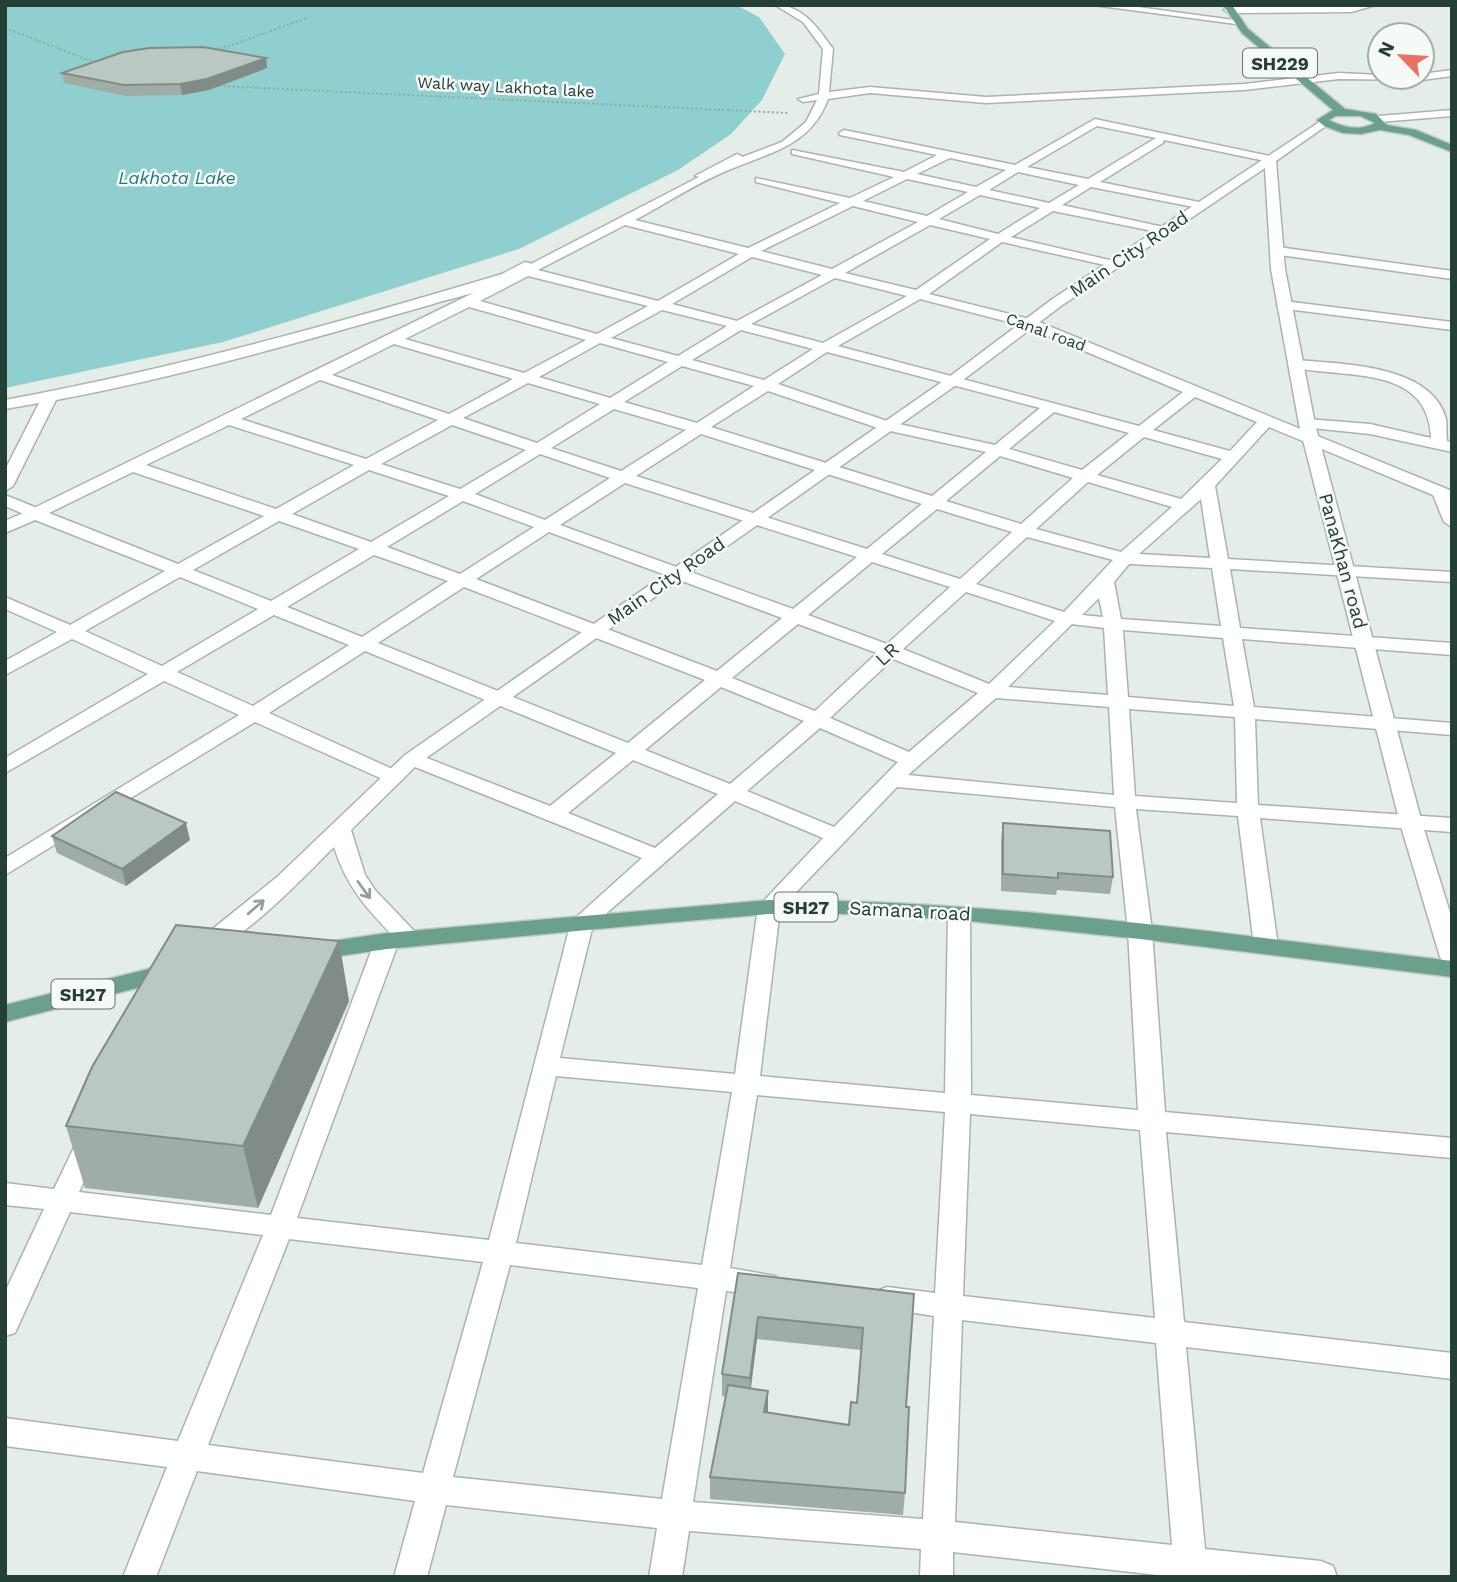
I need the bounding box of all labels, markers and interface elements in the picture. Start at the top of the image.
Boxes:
north arrow [1366,21,1436,91]
text: N [1373,38,1399,60]
road number: SH229 [1243,48,1317,78]
street label: Walk way Lakhota lake [417,73,595,101]
water label: Lakhota Lake [118,167,236,188]
street label: Main City Road [1065,206,1193,302]
street label: Canal road [1003,309,1089,355]
street label: PanaKhan road [1314,491,1372,631]
street label: Main City Road [603,532,729,630]
street label: LR [870,637,904,671]
one-way arrow [357,880,372,899]
road number: SH27 [774,893,838,922]
street label: Samana road [849,896,971,926]
one-way arrow [247,899,265,915]
road number: SH27 [52,979,114,1009]

